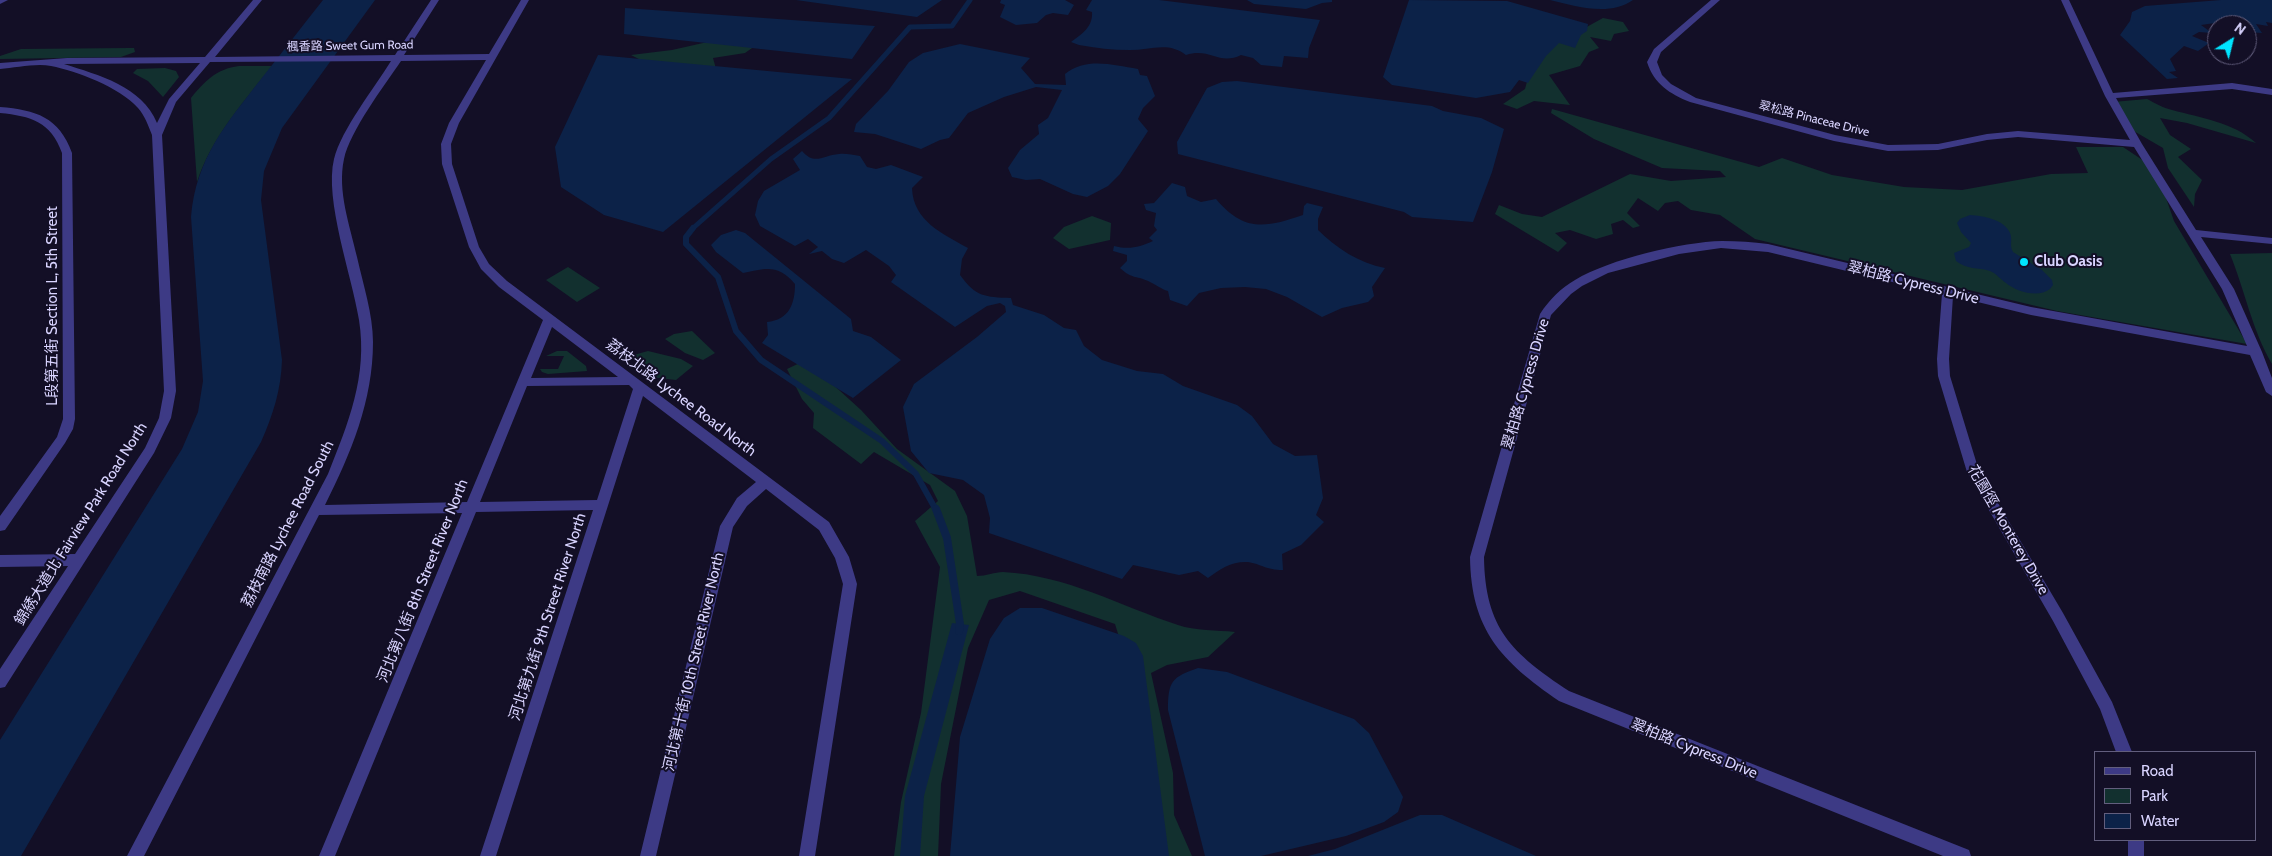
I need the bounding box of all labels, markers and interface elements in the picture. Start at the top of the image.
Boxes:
north arrow [2207,15,2257,65]
text: N [2231,18,2250,39]
street label: 楓香路 Sweet Gum Road [287,38,413,54]
street label: 翠松路 Pinaceae Drive [1757,98,1871,140]
street label: L段第五街 Section L, 5th Street [44,206,62,406]
place label: Club Oasis [2034,253,2102,271]
marker: Club Oasis [2018,256,2030,268]
street label: 翠柏路 Cypress Drive [1845,258,1981,308]
street label: 翠柏路 Cypress Drive [1499,317,1553,451]
street label: 荔枝北路 Lychee Road North [602,336,760,460]
street label: 錦綉大道北 Fairview Park Road North [11,419,151,629]
street label: 荔枝南路 Lychee Road South [238,438,338,610]
street label: 花園徑 Monterey Drive [1964,462,2052,598]
street label: 河北第八街 8th Street River North [374,477,472,685]
street label: 河北第九街 9th Street River North [506,511,590,723]
street label: 河北第十街 10th Street River North [660,551,728,773]
street label: 翠柏路 Cypress Drive [1628,715,1760,783]
legend [2094,751,2257,841]
text: Road [2141,762,2174,780]
text: Park [2141,787,2168,805]
text: Water [2141,812,2179,830]

